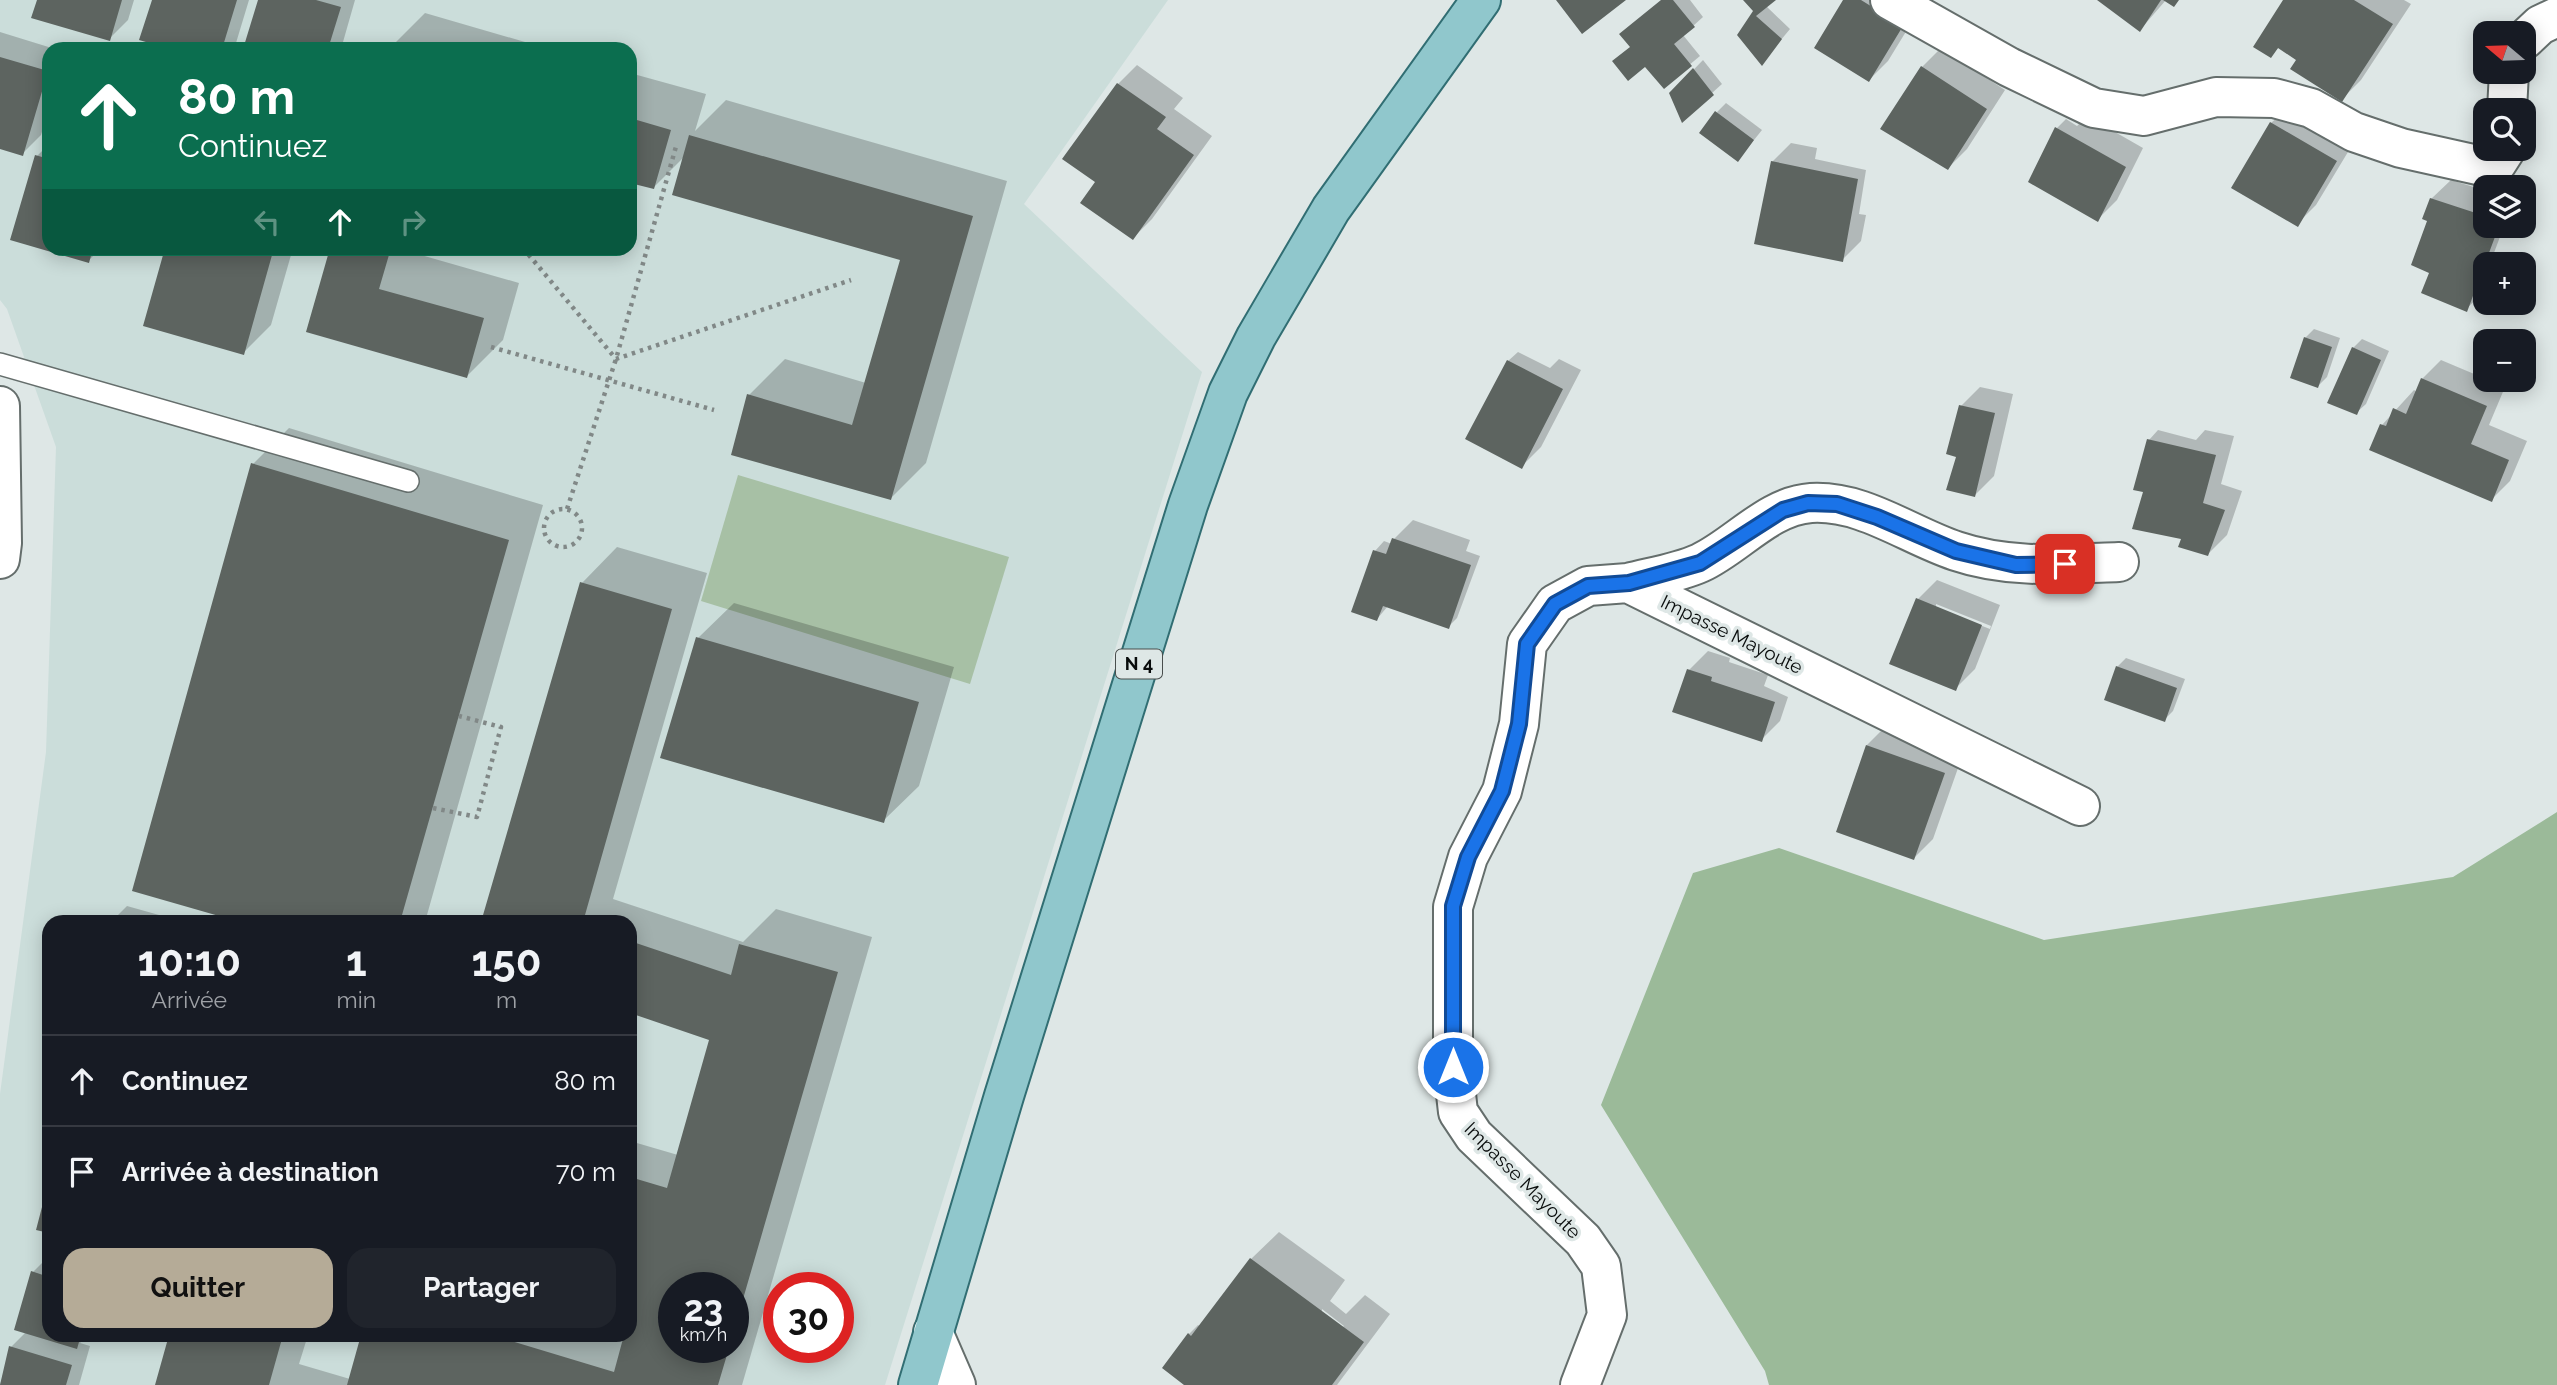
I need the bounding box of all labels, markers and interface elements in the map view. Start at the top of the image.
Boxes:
north arrow [2473,21,2536,84]
map controls [2473,21,2536,392]
text: 80 m [178,68,295,125]
icon: ahead [63,70,154,161]
button: search [2473,98,2536,161]
text: Continuez [178,127,327,164]
button: layers [2473,175,2536,238]
icon: left [248,203,286,241]
icon: ahead [321,203,359,241]
icon: right [394,203,432,241]
button: + [2473,252,2536,315]
button: − [2473,329,2536,392]
pin [2035,534,2095,594]
icon: arrive [2046,545,2084,583]
street label: Impasse Mayoute [1657,590,1807,678]
road number: N 4 [1116,650,1162,678]
text: 10:10 [138,937,241,986]
text: 1 [346,937,367,986]
text: 150 [472,937,541,986]
text: Arrivée [151,986,227,1013]
text: min [337,986,376,1013]
text: m [496,986,517,1013]
position arrow [1416,1030,1490,1104]
icon: ahead [63,1062,101,1100]
text: Continuez [122,1066,248,1096]
text: 80 m [554,1066,616,1096]
street label: Impasse Mayoute [1460,1117,1586,1243]
icon: arrive [63,1153,101,1191]
text: Arrivée à destination [122,1157,379,1187]
text: 70 m [556,1157,616,1187]
button: Quitter [63,1248,333,1328]
button: Partager [347,1248,616,1328]
speed limit sign: 30 [763,1272,854,1363]
text: 23 [684,1288,723,1329]
text: km/h [680,1324,727,1345]

